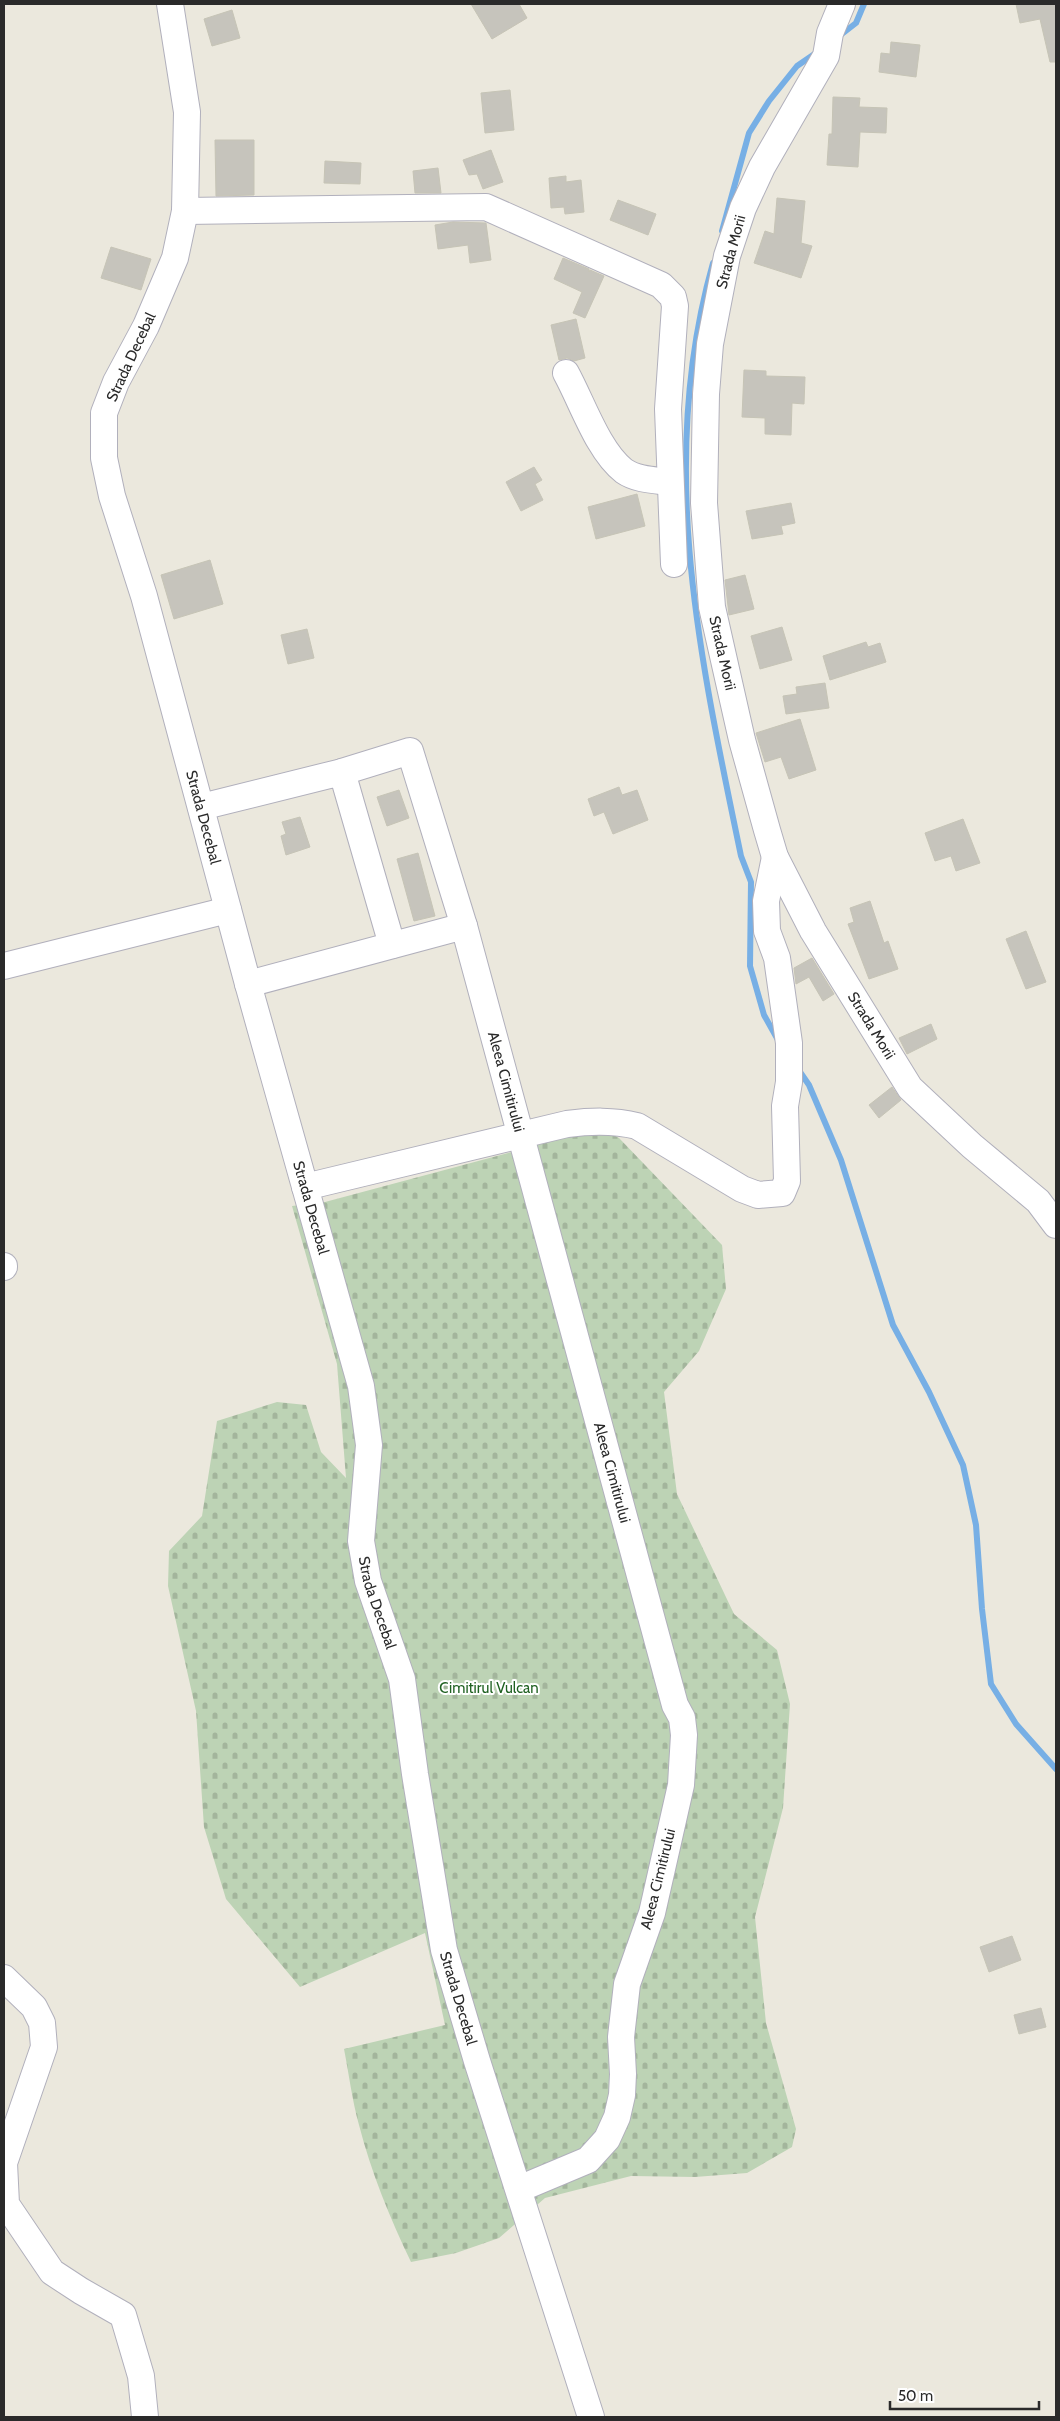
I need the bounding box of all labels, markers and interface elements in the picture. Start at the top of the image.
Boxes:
street label: Strada Morii [713,213,749,291]
street label: Strada Decebal [102,309,160,404]
street label: Strada Morii [705,614,740,692]
street label: Strada Decebal [182,768,225,867]
street label: Strada Morii [844,989,899,1063]
street label: Aleea Cimitirului [484,1030,528,1134]
street label: Strada Decebal [289,1159,333,1257]
street label: Aleea Cimitirului [590,1420,634,1525]
street label: Strada Decebal [355,1555,400,1652]
park label: Cimitirul Vulcan [439,1679,539,1697]
street label: Aleea Cimitirului [637,1827,679,1931]
street label: Strada Decebal [436,1949,481,2047]
scale bar [890,2378,1039,2410]
text: 50 m [898,2387,933,2405]

